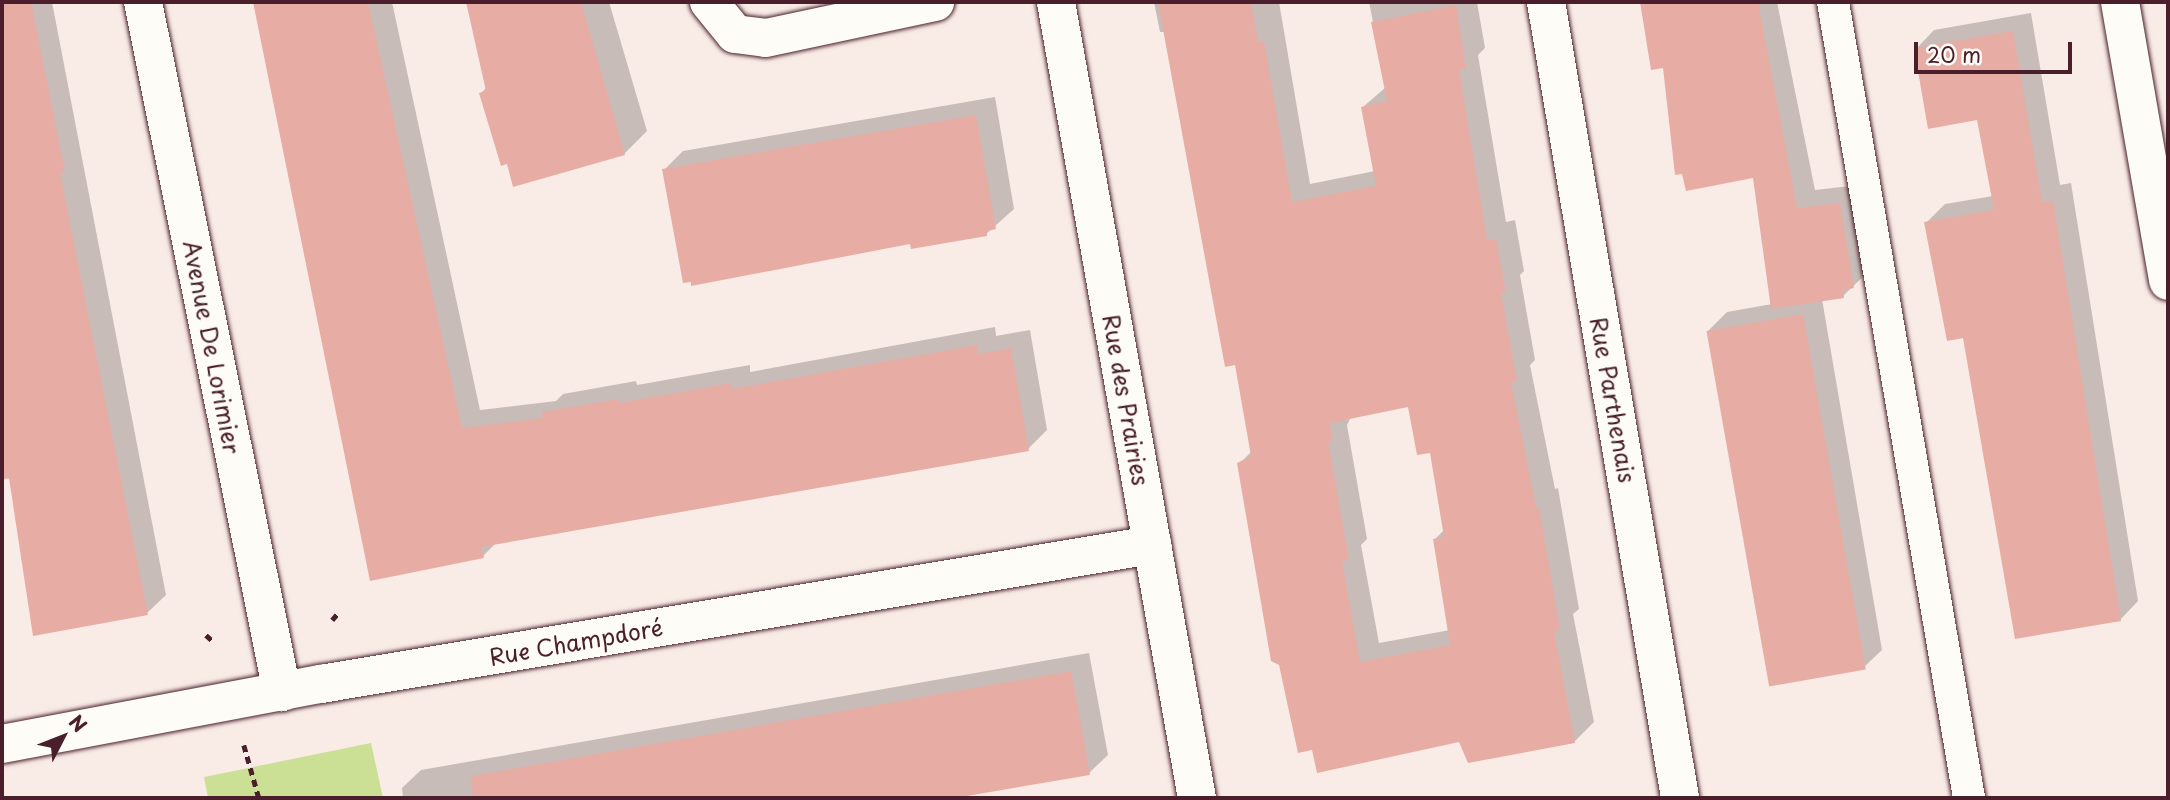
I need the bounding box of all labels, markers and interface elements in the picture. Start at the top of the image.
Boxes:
scale bar [1918,28,2076,72]
text: 20 m [1927,38,1981,70]
street label: Avenue De Lorimier [178,238,246,456]
street label: Rue des Prairies [1097,310,1155,490]
street label: Rue Parthenais [1585,314,1641,486]
street label: Rue Champdoré [486,613,666,671]
north arrow [28,702,98,772]
text: N [63,708,94,738]

